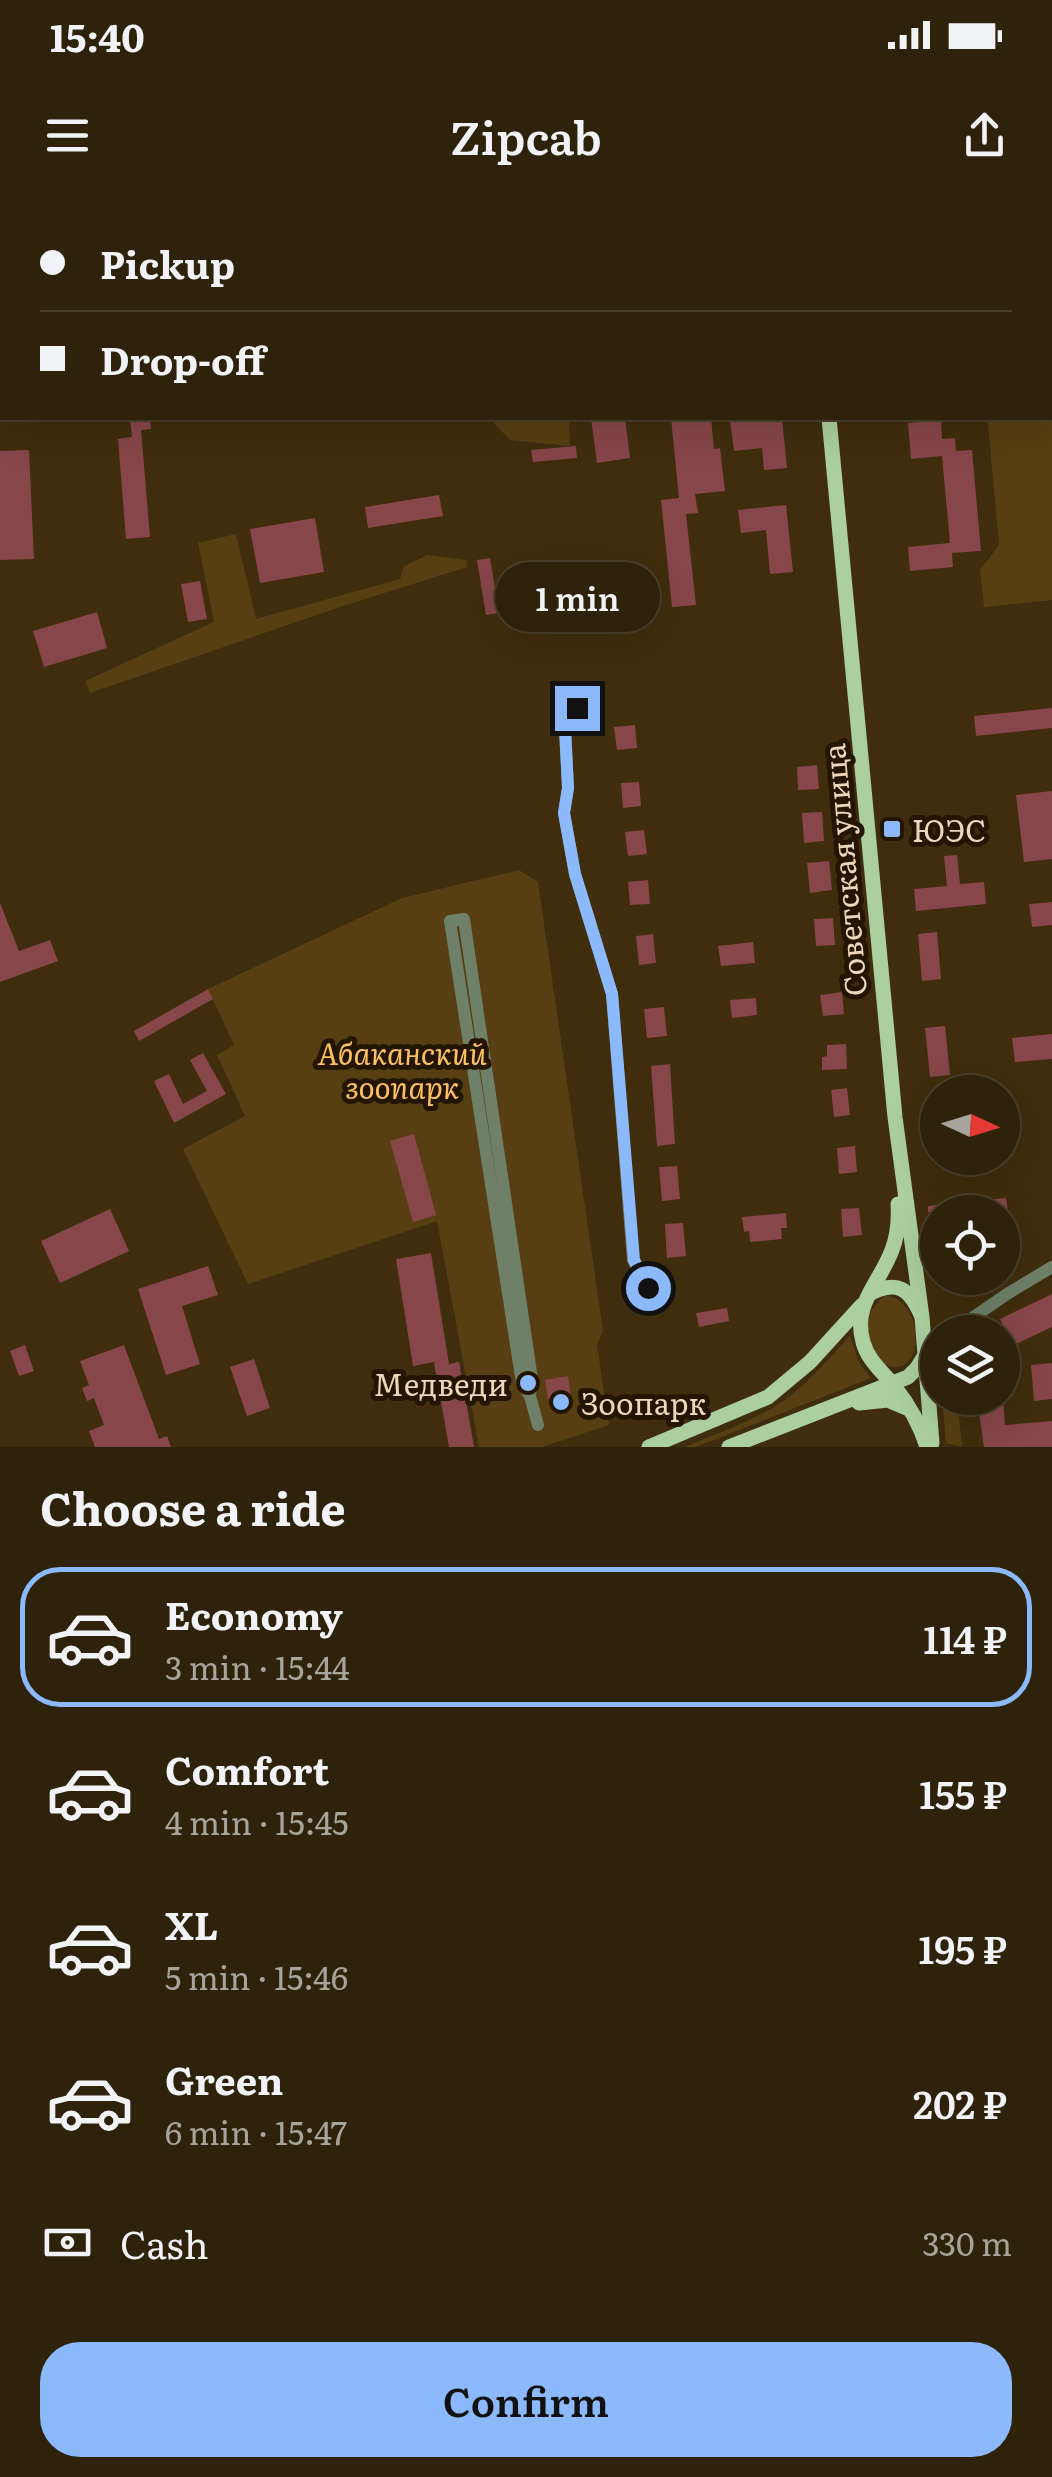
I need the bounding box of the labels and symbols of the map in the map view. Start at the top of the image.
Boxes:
callout: 1 min [494,563,660,633]
route end [555,686,600,731]
street label: Советская улица [810,741,876,998]
place label: ЮЭС [912,807,986,851]
marker: ЮЭС [881,818,903,840]
park label: Абаканский зоопарк [317,1030,487,1108]
north arrow [920,1075,1020,1175]
route start [626,1266,671,1311]
place label: Медведи [374,1361,508,1405]
marker: Медведи [517,1372,539,1394]
place label: Зоопарк [581,1380,707,1424]
marker: Зоопарк [550,1391,572,1413]

